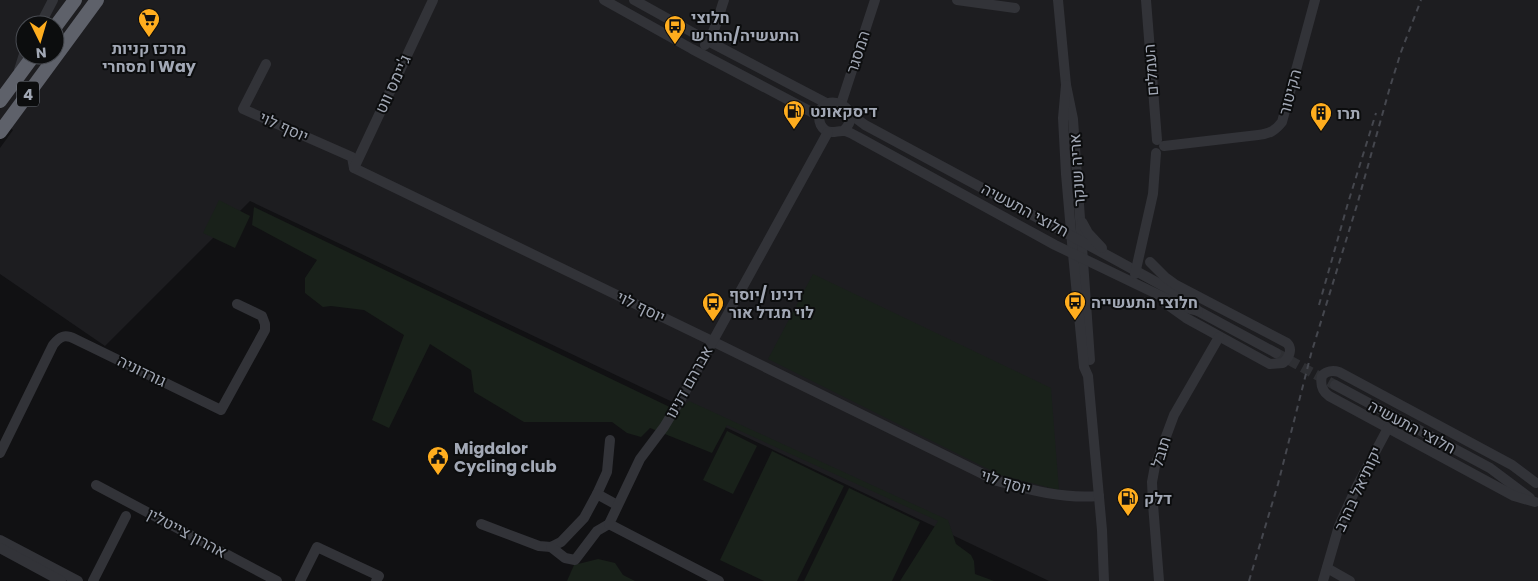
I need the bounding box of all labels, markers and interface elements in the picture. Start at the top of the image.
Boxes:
place label: חלוצי התעשיה/החרש [691,6,799,47]
supermarket icon: מרכז קניות מסחרי I Way [137,7,161,38]
bus stop icon: חלוצי התעשיה/החרש [663,14,687,45]
north arrow [15,15,65,65]
street label: המסגר [840,28,876,76]
place label: מרכז קניות מסחרי I Way [102,37,197,78]
text: N [35,43,47,63]
street label: העמלים [1138,43,1164,97]
street label: ג'יימס ווט [369,51,417,117]
street label: הקיטור [1273,67,1307,117]
road number: 4 [17,82,39,106]
fuel station icon: דיסקאונט [782,99,806,130]
place label: דיסקאונט [810,100,878,123]
building icon: תרו [1309,101,1333,132]
place label: תרו [1337,102,1360,125]
street label: יוסף לוי [256,106,312,148]
street label: אריה שנקר [1063,133,1091,207]
street label: חלוצי התעשיה [977,177,1073,243]
place label: דנינו /יוסף לוי מגדל אור [729,283,814,324]
street label: יוסף לוי [613,285,669,329]
bus stop icon: חלוצי התעשייה [1063,290,1087,321]
bus stop icon: דנינו /יוסף לוי מגדל אור [701,291,725,322]
place label: חלוצי התעשייה [1091,291,1198,314]
street label: אברהם דנינו [660,341,718,423]
street label: גורדוניה [114,349,170,393]
street label: חלוצי התעשיה [1364,394,1460,460]
street label: תובל [1145,434,1177,470]
place label: Migdalor Cycling club [454,437,557,478]
street label: יקותיאל בהרב [1328,443,1388,535]
public building icon: Migdalor Cycling club [426,445,450,476]
street label: יוסף לוי [978,464,1034,500]
fuel station icon: דלק [1116,486,1140,517]
place label: דלק [1144,487,1172,510]
street label: אהרון צייטלין [143,502,231,564]

